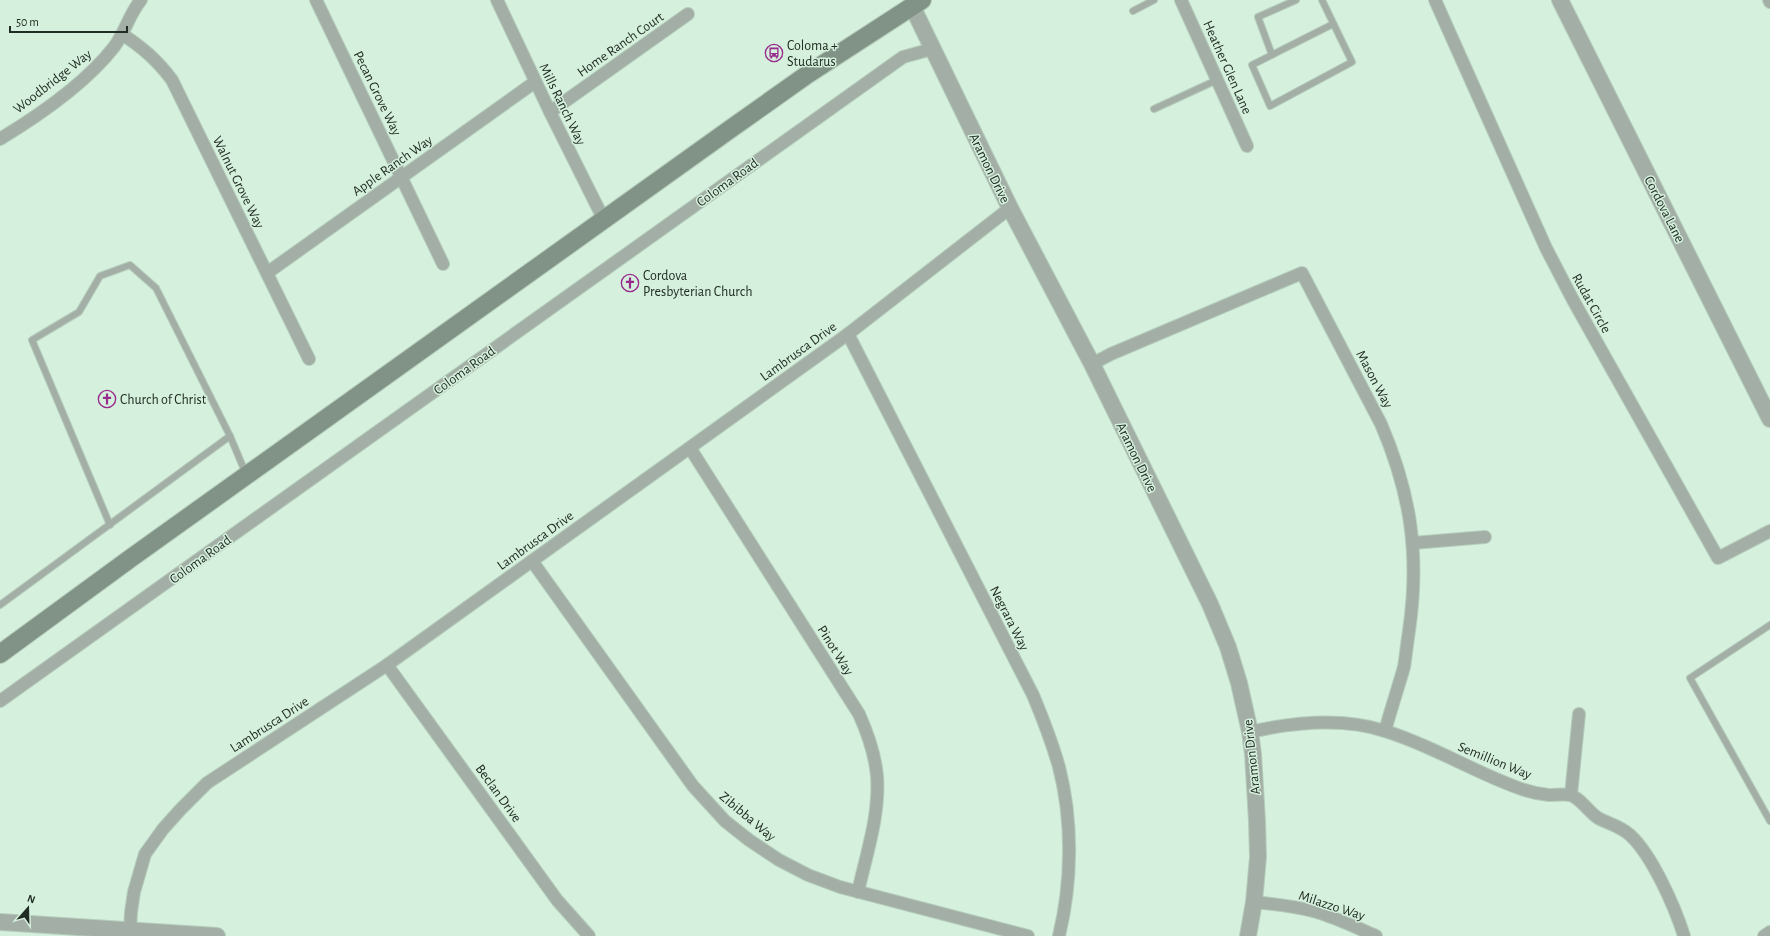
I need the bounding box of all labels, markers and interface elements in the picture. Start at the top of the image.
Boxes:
scale bar [10,8,127,34]
street label: Home Ranch Court [575,10,667,80]
text: 50 m [16,16,39,28]
street label: Heather Glen Lane [1200,19,1254,116]
place label: Coloma + Studarus [787,39,838,69]
bus stop icon: Coloma + Studarus [764,43,784,63]
street label: Woodbridge Way [11,47,94,116]
street label: Pecan Grove Way [351,49,404,138]
street label: Mills Ranch Way [536,61,588,147]
street label: Aramon Drive [966,132,1012,205]
street label: Apple Ranch Way [350,133,435,199]
street label: Walnut Grove Way [210,134,266,231]
street label: Coloma Road [694,156,761,210]
street label: Cordova Lane [1641,174,1687,245]
place label: Cordova Presbyterian Church [643,269,752,299]
street label: Rudat Circle [1569,271,1613,336]
church icon: Cordova Presbyterian Church [620,273,640,293]
street label: Lambrusca Drive [758,320,839,384]
street label: Coloma Road [431,344,498,398]
street label: Mason Way [1353,348,1395,411]
church icon: Church of Christ [97,389,117,409]
place label: Church of Christ [120,393,207,407]
street label: Aramon Drive [1113,421,1159,494]
street label: Lambrusca Drive [495,509,576,573]
street label: Coloma Road [167,533,234,587]
street label: Negrara Way [987,584,1031,653]
street label: Pinot Way [814,623,856,678]
street label: Lambrusca Drive [228,694,311,755]
street label: Aramon Drive [1241,719,1263,795]
street label: Semillion Way [1456,740,1533,782]
street label: Beclan Drive [473,762,524,825]
street label: Zibibba Way [717,789,778,844]
north arrow [8,888,48,928]
street label: Milazzo Way [1297,889,1367,923]
text: N [26,893,37,906]

